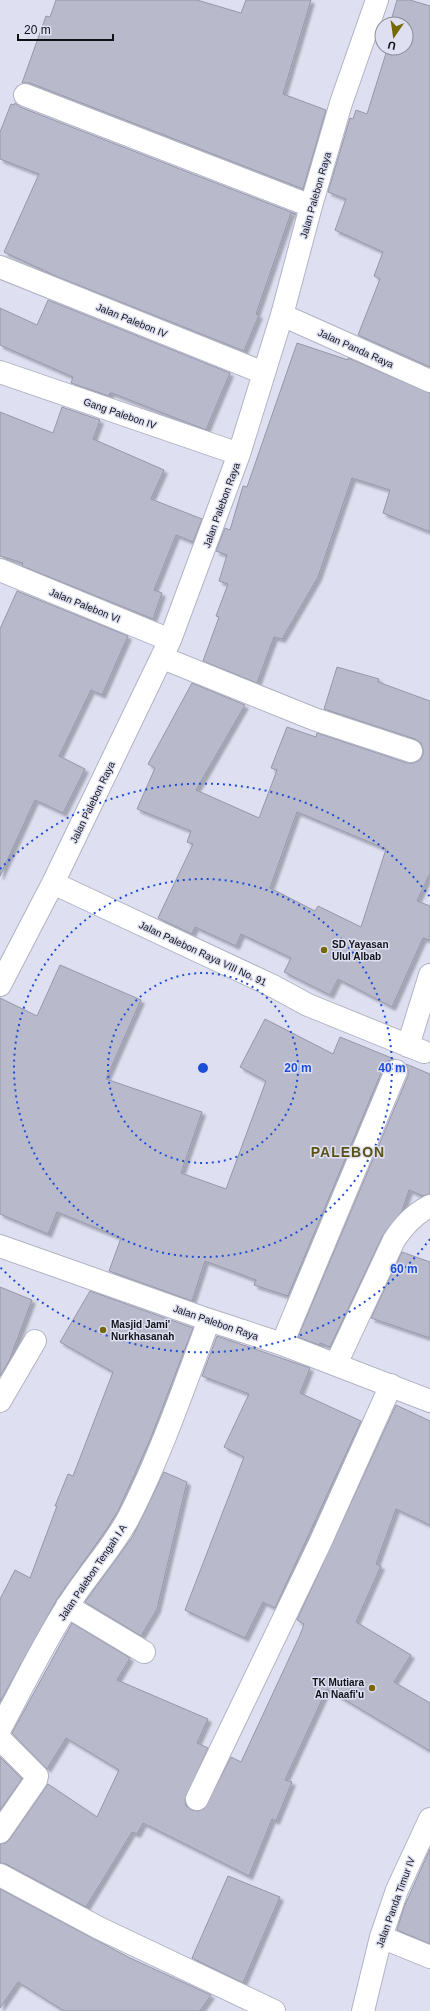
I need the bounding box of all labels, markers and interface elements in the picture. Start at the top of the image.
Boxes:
scale bar [18,16,113,42]
north arrow [374,16,414,56]
text: 20 m [24,23,51,37]
text: U [386,39,397,52]
street label: Jalan Palebon Raya [298,150,333,240]
street label: Jalan Palebon IV [95,301,169,340]
street label: Jalan Panda Raya [316,327,396,370]
street label: Gang Palebon IV [82,396,158,431]
street label: Jalan Palebon Raya [201,461,242,549]
street label: Jalan Palebon VI [48,586,122,625]
street label: Jalan Palebon Raya [68,759,117,845]
street label: Jalan Palebon Raya VIII No. 91 [137,919,269,988]
place label: SD Yayasan Ulul Albab [332,939,389,962]
marker: SD Yayasan Ulul Albab [319,945,329,955]
centre of rings [196,1061,210,1075]
text: 20 m [284,1061,312,1075]
text: 40 m [378,1061,406,1075]
district label: PALEBON [311,1144,385,1160]
text: 60 m [390,1262,418,1276]
street label: Jalan Palebon Raya [172,1303,260,1342]
place label: Masjid Jami' Nurkhasanah [111,1319,174,1342]
marker: Masjid Jami' Nurkhasanah [98,1325,108,1335]
street label: Jalan Palebon Tengah I A [56,1522,129,1622]
place label: TK Mutiara An Naafi'u [312,1677,364,1700]
marker: TK Mutiara An Naafi'u [367,1683,377,1693]
street label: Jalan Panda Timur IV [374,1855,417,1949]

